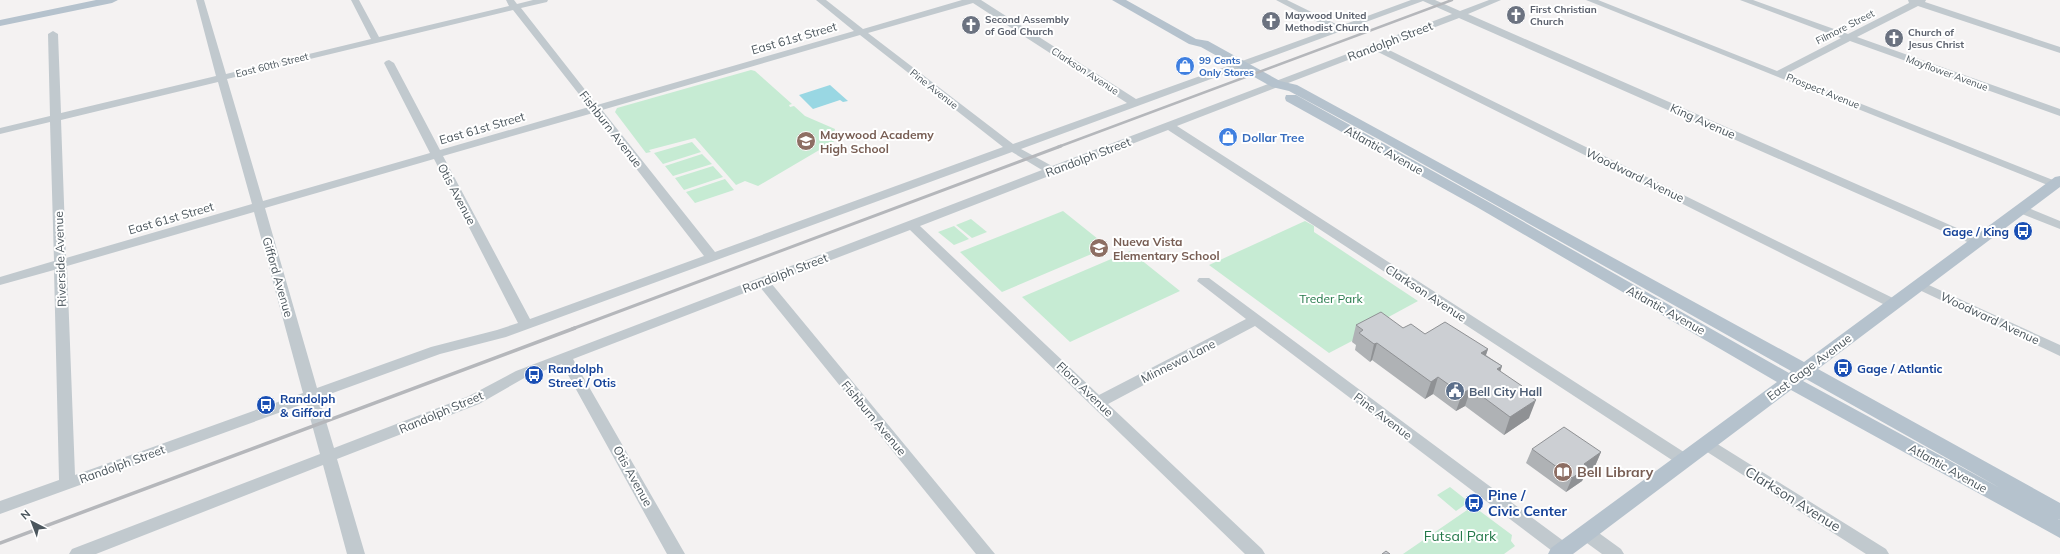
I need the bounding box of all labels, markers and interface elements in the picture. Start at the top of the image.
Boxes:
place label: First Christian Church [1530,3,1597,28]
church icon: First Christian Church [1505,4,1527,26]
street label: Filmore Street [1813,6,1877,47]
place label: Maywood United Methodist Church [1285,9,1369,34]
church icon: Maywood United Methodist Church [1260,10,1282,32]
place label: Second Assembly of God Church [985,13,1069,38]
church icon: Second Assembly of God Church [960,14,982,36]
street label: Randolph Street [1345,18,1435,64]
street label: East 61st Street [750,19,838,57]
place label: Church of Jesus Christ [1908,26,1964,51]
church icon: Church of Jesus Christ [1883,27,1905,49]
street label: Clarkson Avenue [1049,44,1121,98]
street label: East 60th Street [234,50,310,80]
street label: Mayflower Avenue [1904,52,1990,94]
place label: 99 Cents Only Stores [1199,54,1254,79]
shop icon: 99 Cents Only Stores [1174,55,1196,77]
street label: Pine Avenue [907,66,961,112]
street label: Prospect Avenue [1784,70,1862,112]
street label: Fishburn Avenue [576,88,646,170]
street label: King Avenue [1668,100,1738,142]
street label: East 61st Street [438,109,526,147]
street label: Atlantic Avenue [1342,122,1426,178]
shop icon: Dollar Tree [1217,126,1239,148]
place label: Maywood Academy High School [820,127,934,156]
school or university icon: Maywood Academy High School [795,130,817,152]
place label: Dollar Tree [1242,130,1305,145]
street label: Randolph Street [1043,134,1133,180]
street label: Woodward Avenue [1583,145,1687,205]
street label: Otis Avenue [435,161,479,227]
street label: East 61st Street [127,199,215,237]
street label: Riverside Avenue [51,211,69,307]
bus stop icon: Gage / King [2012,220,2034,242]
place label: Gage / King [1942,224,2009,239]
place label: Nueva Vista Elementary School [1113,234,1220,263]
street label: Gifford Avenue [259,235,297,319]
school or university icon: Nueva Vista Elementary School [1088,237,1110,259]
street label: Randolph Street [740,250,830,296]
street label: Clarkson Avenue [1383,261,1469,325]
street label: Atlantic Avenue [1624,282,1708,338]
street label: Woodward Avenue [1938,288,2042,348]
park label: Treder Park [1299,291,1364,306]
street label: East Gage Avenue [1764,330,1854,404]
street label: Minnewa Lane [1138,336,1218,386]
bus stop icon: Gage / Atlantic [1832,357,1854,379]
street label: Flora Avenue [1054,358,1116,420]
place label: Randolph Street / Otis [548,361,616,390]
place label: Gage / Atlantic [1857,361,1943,376]
bus stop icon: Randolph Street / Otis [523,364,545,386]
street label: Fishburn Avenue [838,378,910,458]
public building icon: Bell City Hall [1444,380,1466,402]
place label: Bell City Hall [1469,384,1542,399]
street label: Randolph Street [397,388,485,436]
street label: Pine Avenue [1351,389,1415,443]
place label: Randolph & Gifford [280,391,335,420]
bus stop icon: Randolph & Gifford [255,394,277,416]
street label: Atlantic Avenue [1906,440,1990,496]
street label: Randolph Street [77,442,167,486]
street label: Otis Avenue [610,443,656,509]
library icon: Bell Library [1552,461,1574,483]
street label: Clarkson Avenue [1742,462,1844,536]
place label: Bell Library [1577,463,1654,481]
place label: Pine / Civic Center [1488,486,1568,520]
bus stop icon: Pine / Civic Center [1463,492,1485,514]
north arrow [12,502,52,542]
text: N [18,507,33,523]
park label: Futsal Park [1424,527,1497,545]

